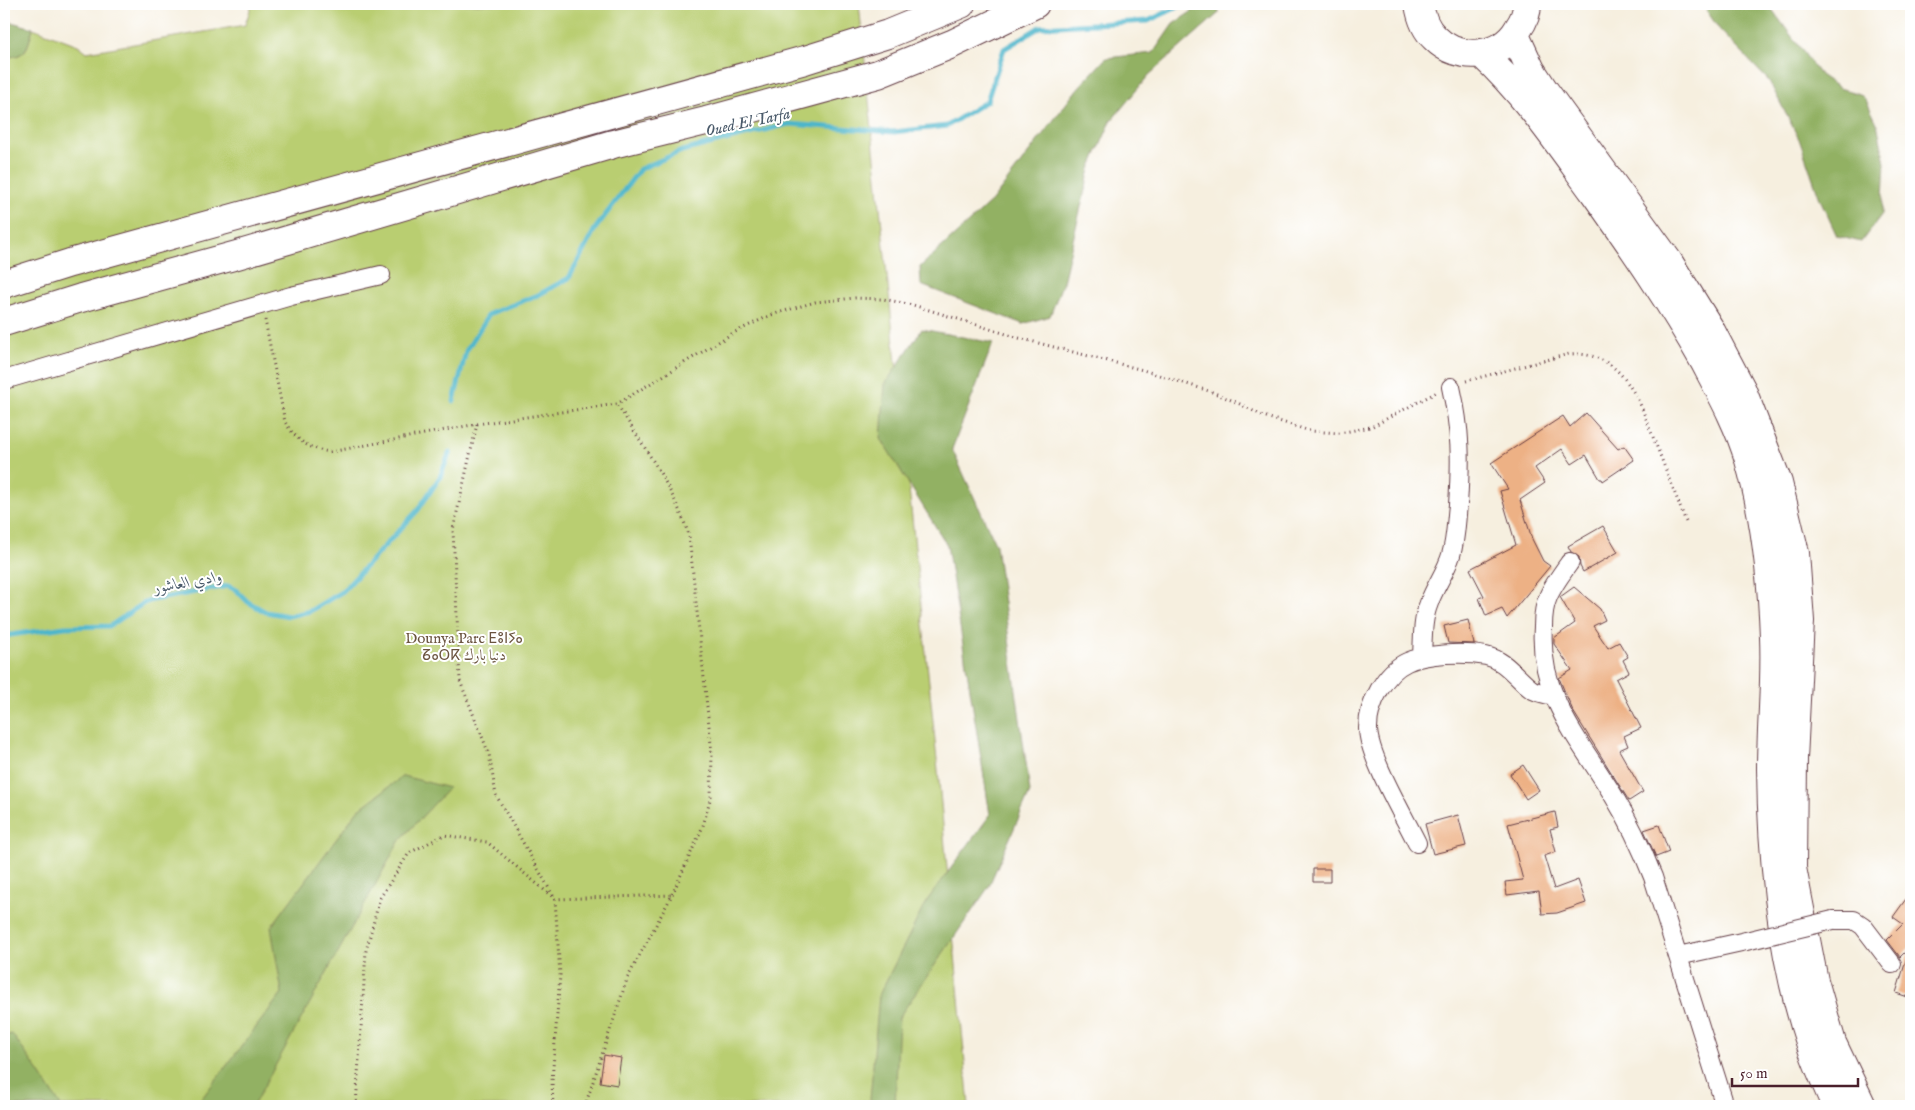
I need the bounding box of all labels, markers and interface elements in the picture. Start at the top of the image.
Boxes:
water label: Oued El Tarfa [704,104,792,142]
water label: وادي العاشور [151,567,224,600]
park label: Dounya Parc ⴹⵓⵏⵢⴰ ⵒⴰⵔⴽ دنيا بارك [405,629,523,665]
scale bar [1732,1055,1859,1087]
text: 50 m [1740,1064,1768,1083]

